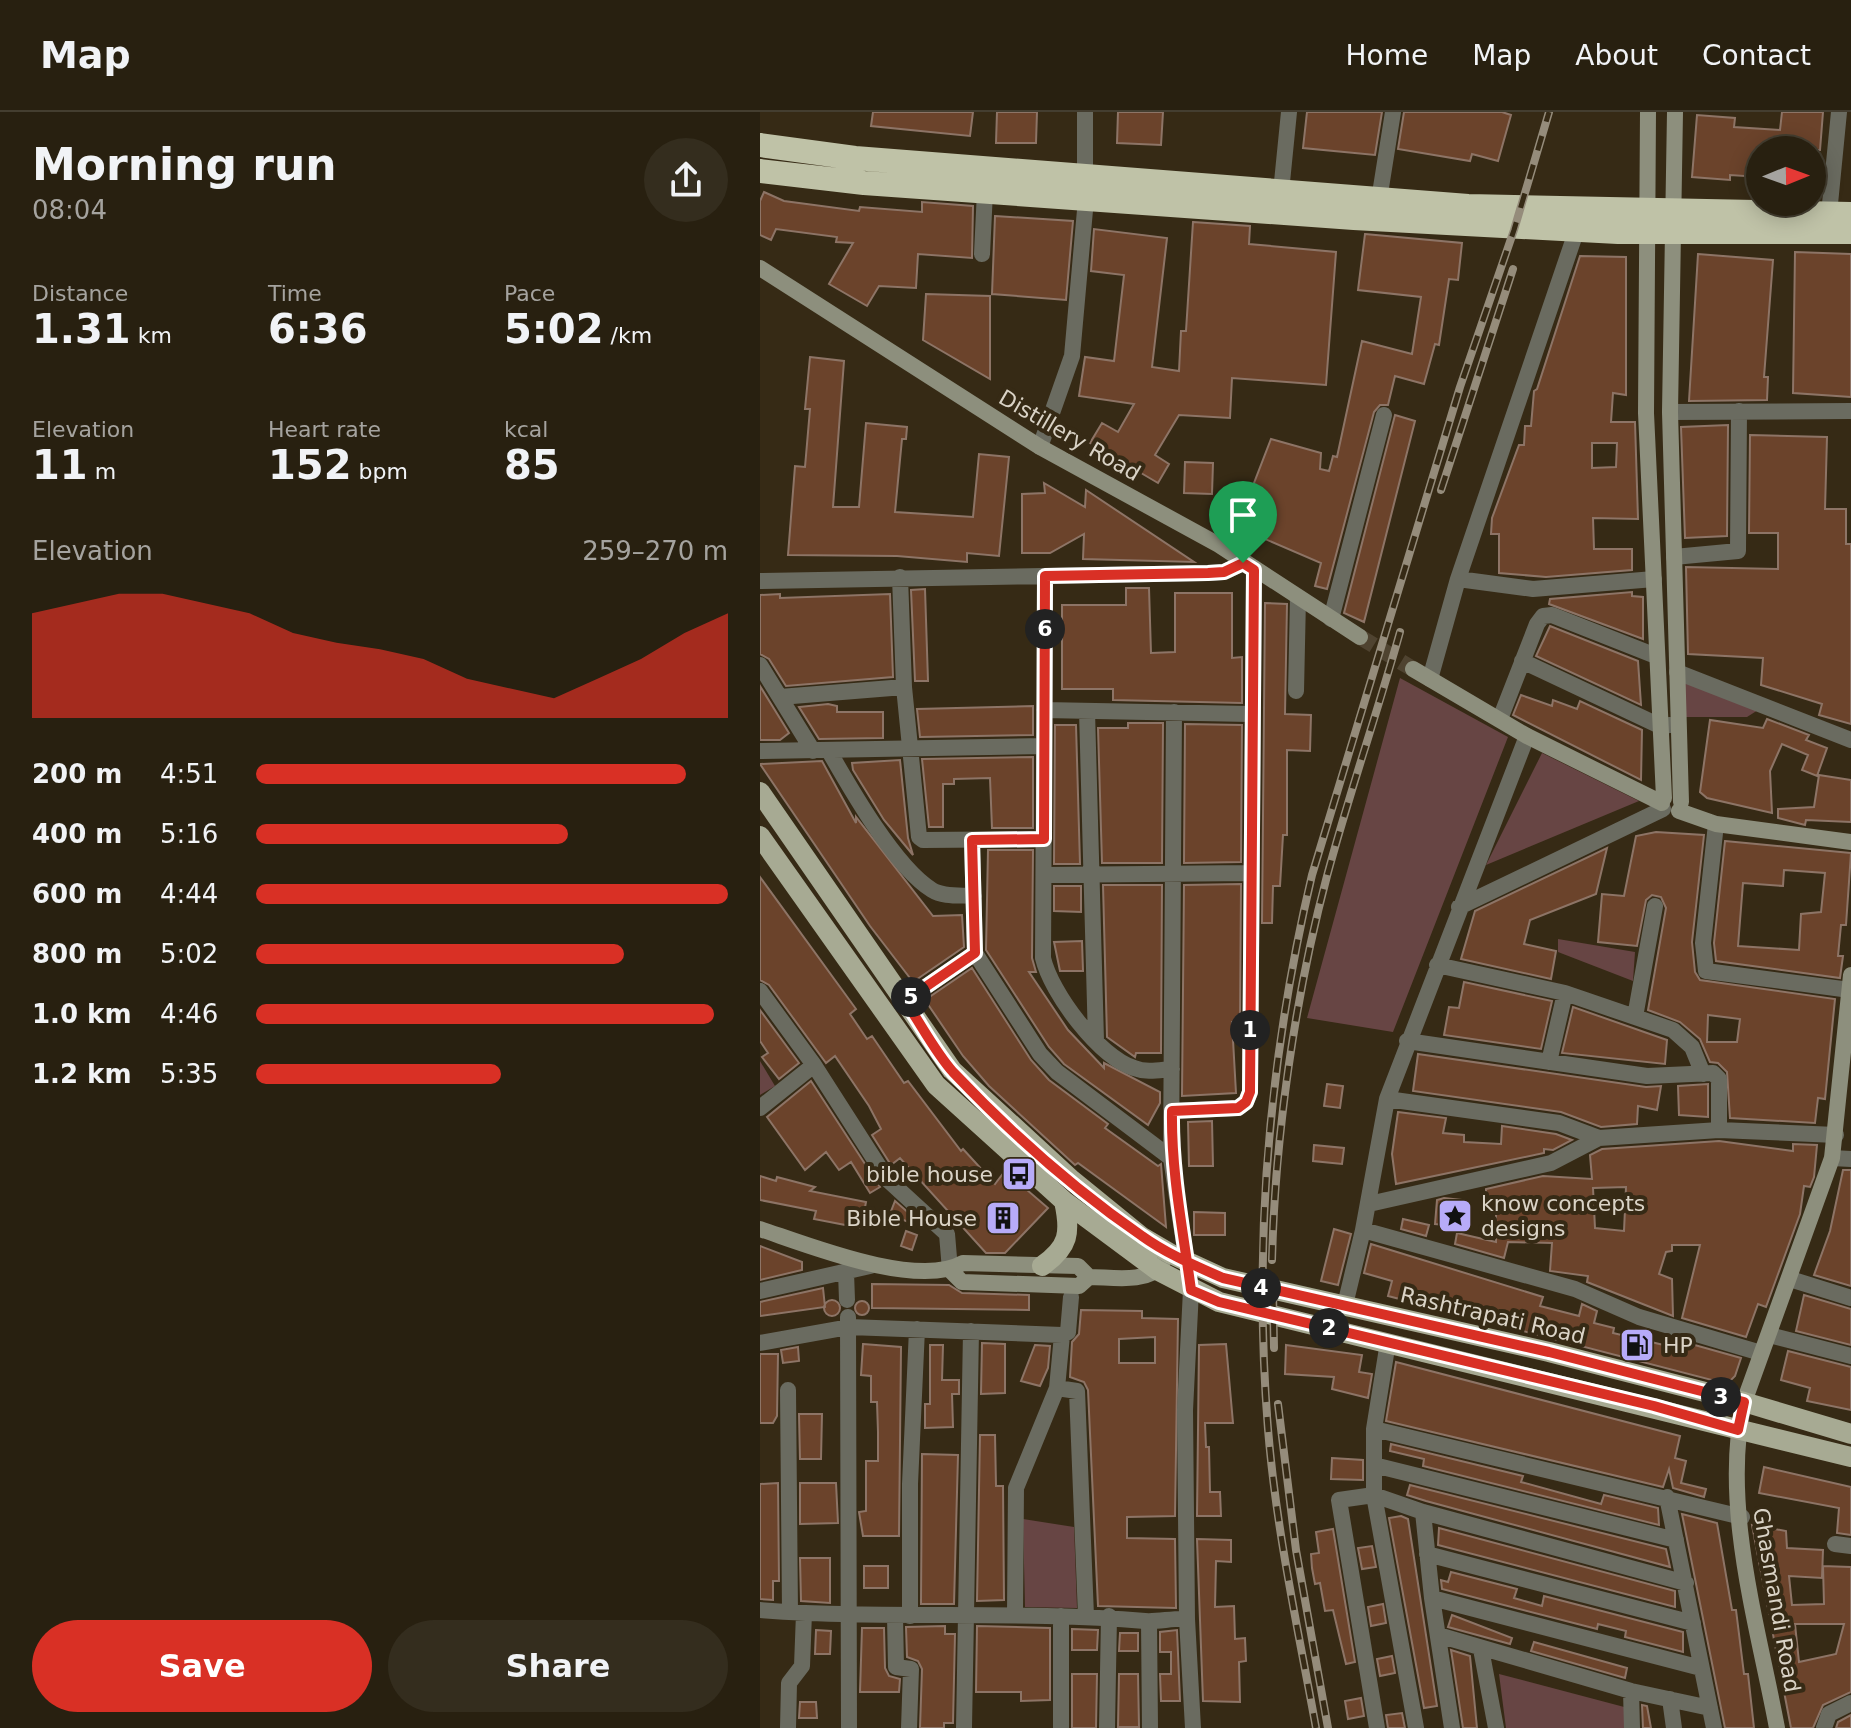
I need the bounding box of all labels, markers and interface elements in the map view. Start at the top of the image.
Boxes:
text: Map [40,33,131,77]
text: Home [1345,39,1428,72]
text: Map [1472,39,1531,72]
text: About [1575,39,1658,72]
text: Contact [1702,39,1811,72]
north arrow [1746,136,1826,216]
map controls [1746,136,1826,216]
button: share [644,138,728,222]
text: Morning run [32,139,337,190]
text: 08:04 [32,195,107,225]
text: Distance [32,281,128,306]
text: Time [268,281,322,306]
text: Pace [504,281,555,306]
text: 1.31 [32,306,131,352]
text: 6:36 [268,306,368,352]
text: 5:02 [504,306,604,352]
text: km [131,323,172,348]
text: /km [604,323,652,348]
street label: Distillery Road [995,385,1145,486]
text: Elevation [32,417,134,442]
text: Heart rate [268,417,381,442]
text: kcal [504,417,548,442]
text: 11 [32,442,88,488]
text: 152 [268,442,352,488]
text: 85 [504,442,560,488]
text: m [88,459,116,484]
text: bpm [352,459,408,484]
pin [1209,481,1277,563]
icon: arrive [1221,493,1265,537]
text: Elevation [32,536,153,566]
text: 259–270 m [582,536,728,566]
pin: 6 [1025,609,1065,649]
text: 6 [1037,616,1053,641]
text: 200 m [32,759,122,789]
text: 4:51 [160,759,218,789]
text: 400 m [32,819,122,849]
text: 5:16 [160,819,218,849]
text: 600 m [32,879,122,909]
text: 4:44 [160,879,218,909]
text: 800 m [32,939,122,969]
text: 5:02 [160,939,218,969]
pin: 5 [891,977,931,1017]
text: 5 [903,984,919,1009]
text: 1.0 km [32,999,132,1029]
text: 4:46 [160,999,218,1029]
pin: 1 [1230,1010,1270,1050]
text: 1 [1242,1017,1258,1042]
text: 1.2 km [32,1059,132,1089]
text: 5:35 [160,1059,218,1089]
bus stop icon: bible house [1000,1155,1038,1193]
place label: bible house [866,1162,993,1187]
place label: know concepts designs [1481,1191,1645,1241]
place icon: know concepts designs [1436,1197,1474,1235]
building icon: Bible House [984,1199,1022,1237]
place label: Bible House [846,1206,977,1231]
pin: 4 [1241,1268,1281,1308]
text: 4 [1253,1275,1269,1300]
street label: Rashtrapati Road [1398,1282,1588,1349]
pin: 2 [1309,1308,1349,1348]
text: 2 [1321,1315,1337,1340]
fuel station icon: HP [1618,1326,1656,1364]
place label: HP [1663,1333,1693,1358]
pin: 3 [1701,1377,1741,1417]
text: 3 [1713,1384,1729,1409]
street label: Ghasmandi Road [1748,1506,1805,1694]
button: Save [32,1620,372,1712]
button: Share [388,1620,728,1712]

